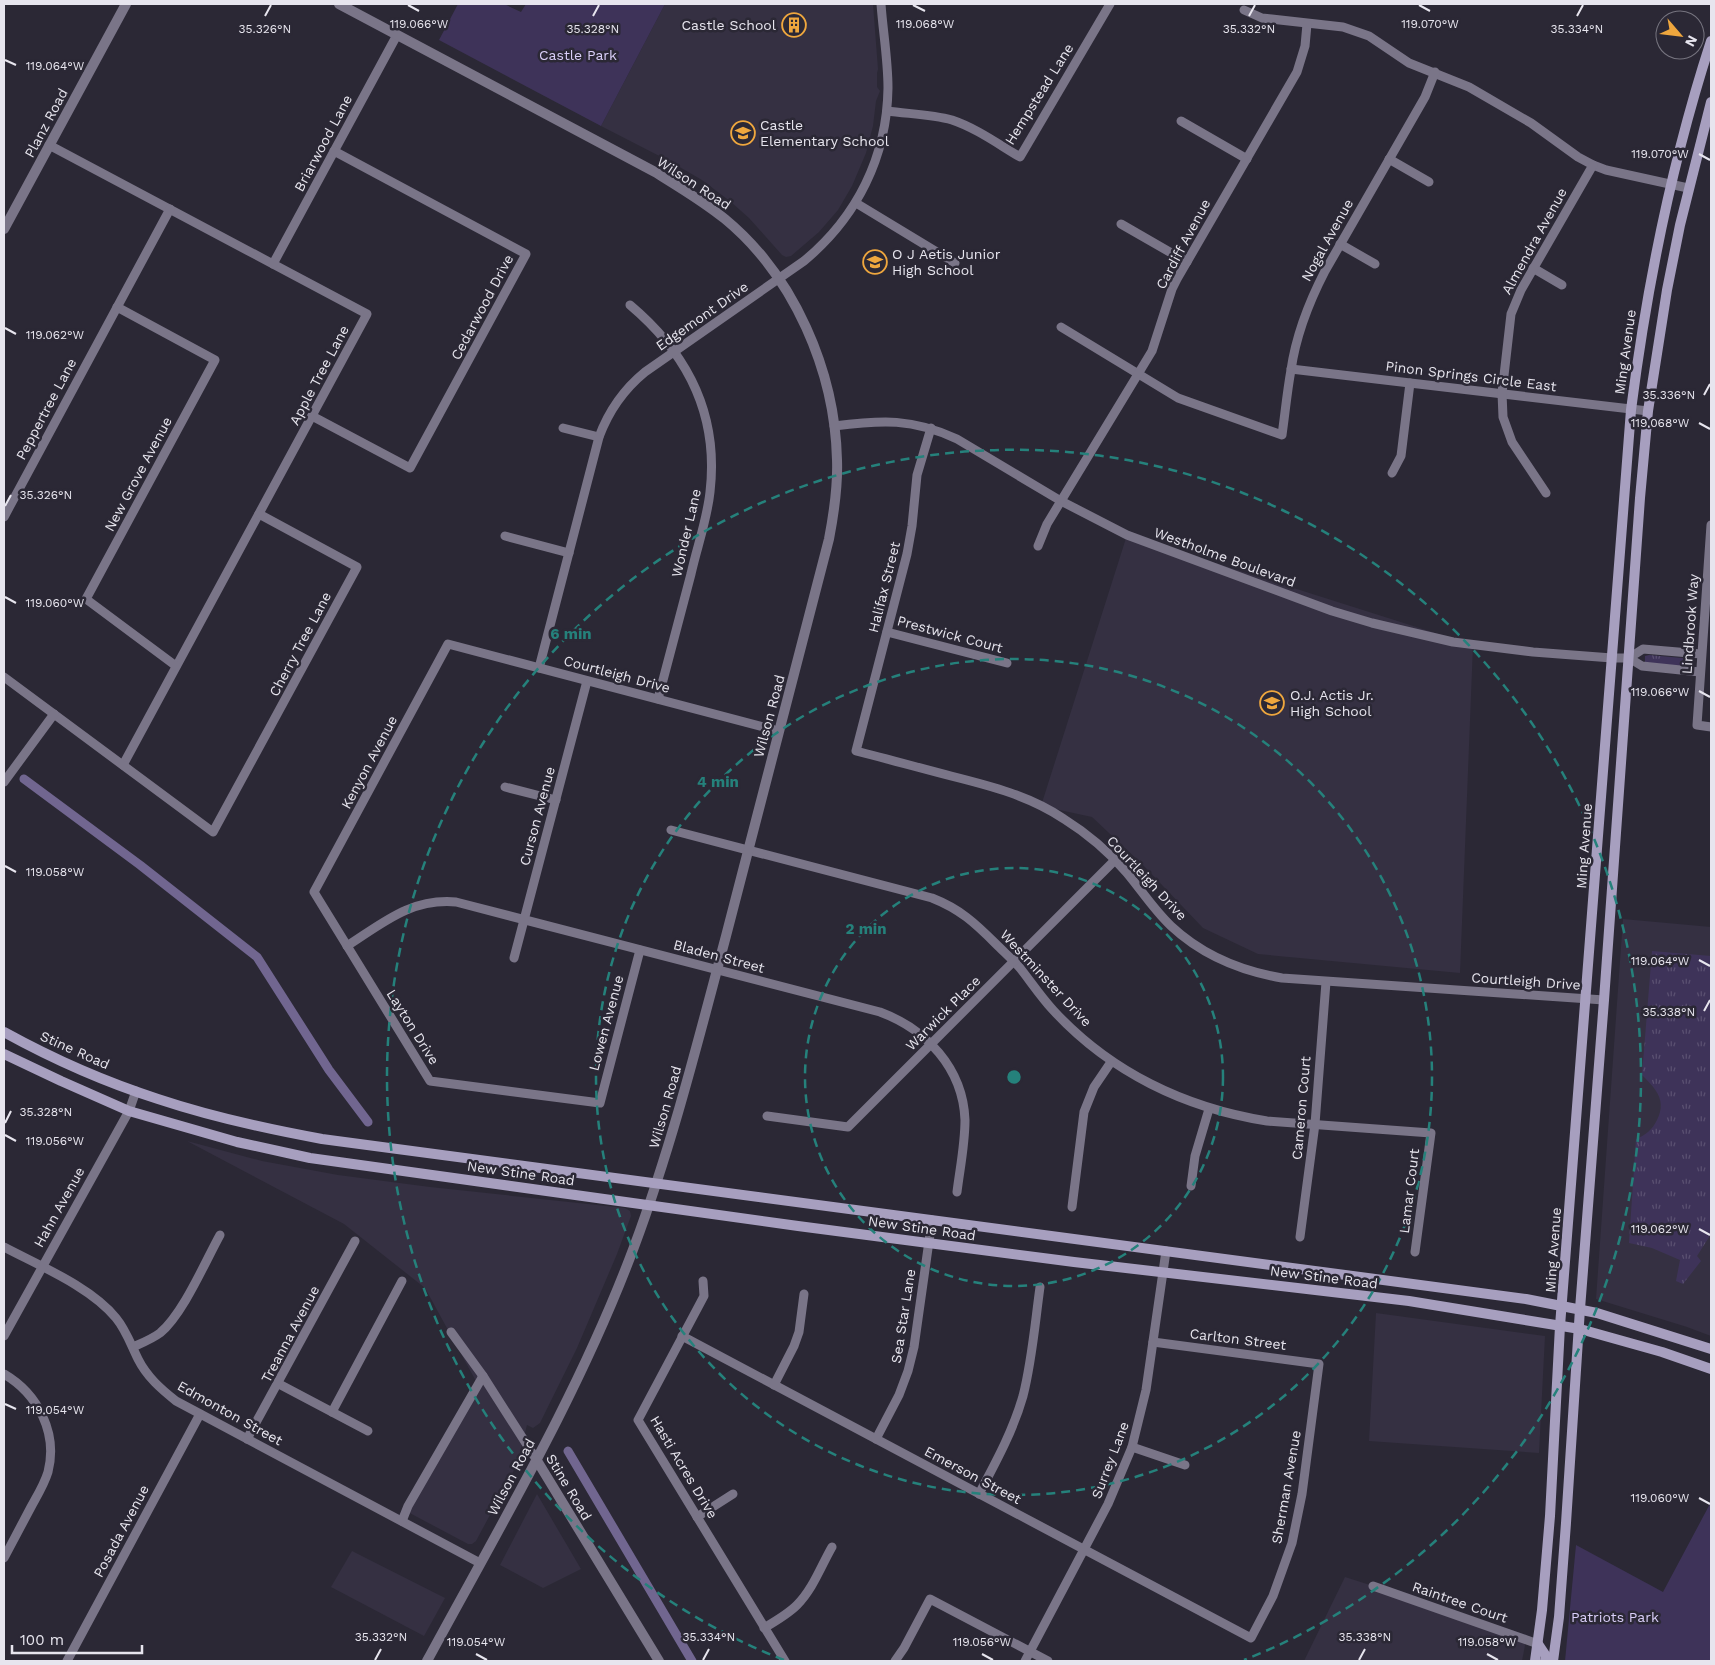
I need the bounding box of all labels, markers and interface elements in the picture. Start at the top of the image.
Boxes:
north arrow [1655,10,1705,60]
building icon: Castle School [781,12,807,38]
text: 119.066°W [390,17,449,31]
place label: Castle School [682,17,777,33]
text: 119.068°W [896,17,955,31]
text: 119.070°W [1401,17,1459,31]
text: 35.326°N [239,22,291,36]
text: 35.328°N [567,22,619,36]
text: 35.332°N [1223,22,1275,36]
text: 35.334°N [1551,22,1603,36]
text: N [1682,33,1701,49]
street label: Hempstead Lane [1001,40,1077,148]
park label: Castle Park [539,47,617,63]
text: 119.064°W [26,59,85,73]
street label: Planz Road [21,86,71,160]
street label: Briarwood Lane [291,92,355,194]
place label: Castle Elementary School [760,117,890,149]
school or university icon: Castle Elementary School [730,120,756,146]
text: 119.070°W [1631,147,1689,161]
street label: Wilson Road [654,153,734,213]
street label: Almendra Avenue [1498,185,1570,297]
street label: Cardiff Avenue [1153,196,1213,292]
street label: Nogal Avenue [1298,196,1356,284]
place label: O J Aetis Junior High School [892,246,1001,278]
school or university icon: O J Aetis Junior High School [862,249,888,275]
street label: Cedarwood Drive [448,252,516,362]
street label: Edgemont Drive [653,278,751,354]
street label: Ming Avenue [1611,309,1639,395]
street label: Apple Tree Lane [286,322,352,428]
text: 119.062°W [26,328,85,342]
street label: Peppertree Lane [12,355,80,463]
street label: Pinon Springs Circle East [1385,358,1557,394]
text: 35.336°N [1643,388,1695,402]
street label: New Grove Avenue [101,414,175,534]
text: 119.068°W [1631,416,1690,430]
street label: Wonder Lane [668,487,704,579]
text: 35.326°N [20,488,72,502]
street label: Westholme Boulevard [1152,524,1298,590]
street label: Halifax Street [865,540,903,634]
street label: Lindbrook Way [1679,573,1702,675]
street label: Cherry Tree Lane [266,589,334,699]
text: 119.060°W [26,596,85,610]
street label: Prestwick Court [895,612,1005,656]
text: 6 min [550,625,592,643]
street label: Courtleigh Drive [562,652,672,696]
street label: Wilson Road [750,673,788,759]
text: 119.066°W [1631,685,1690,699]
place label: O.J. Actis Jr. High School [1290,687,1374,719]
school or university icon: O.J. Actis Jr. High School [1259,690,1285,716]
street label: Kenyon Avenue [338,713,400,811]
street label: Curson Avenue [516,765,558,867]
text: 4 min [697,773,739,791]
street label: Ming Avenue [1573,803,1595,889]
street label: Courtleigh Drive [1104,832,1190,924]
text: 119.058°W [26,865,85,879]
text: 2 min [845,920,887,938]
street label: Westminster Drive [997,926,1095,1030]
street label: Bladen Street [672,936,766,976]
text: 119.064°W [1631,954,1690,968]
street label: Courtleigh Drive [1471,969,1581,993]
street label: Warwick Place [902,972,984,1054]
street label: Lowen Avenue [586,973,626,1073]
street label: Layton Drive [384,986,442,1068]
text: 35.338°N [1643,1005,1695,1019]
street label: Stine Road [38,1028,112,1072]
street label: Cameron Court [1288,1055,1314,1161]
street label: Wilson Road [646,1064,684,1150]
centre of rings [1005,1068,1023,1086]
text: 35.328°N [20,1105,72,1119]
text: 119.056°W [26,1134,85,1148]
street label: Lamar Court [1396,1147,1422,1234]
street label: New Stine Road [466,1158,576,1188]
street label: Hahn Avenue [30,1164,88,1250]
street label: Ming Avenue [1542,1207,1564,1293]
street label: New Stine Road [867,1213,977,1243]
text: 119.062°W [1631,1222,1690,1236]
street label: New Stine Road [1269,1262,1379,1292]
street label: Sea Star Lane [888,1268,918,1364]
street label: Treanna Avenue [258,1283,322,1385]
street label: Carlton Street [1189,1325,1287,1353]
street label: Edmonton Street [175,1377,285,1449]
text: 119.054°W [26,1403,85,1417]
street label: Hasti Acres Drive [647,1413,721,1521]
street label: Surrey Lane [1088,1419,1132,1501]
street label: Sherman Avenue [1268,1429,1304,1545]
street label: Wilson Road [484,1436,538,1518]
street label: Emerson Street [922,1443,1024,1507]
street label: Stine Road [543,1451,595,1523]
street label: Posada Avenue [90,1482,152,1580]
text: 119.060°W [1631,1491,1690,1505]
street label: Raintree Court [1410,1578,1510,1626]
park label: Patriots Park [1571,1609,1659,1625]
scale bar [12,1622,142,1654]
text: 35.332°N [355,1630,407,1644]
text: 35.334°N [683,1630,735,1644]
text: 35.338°N [1339,1630,1391,1644]
text: 100 m [20,1631,64,1649]
text: 119.054°W [447,1635,506,1649]
text: 119.056°W [953,1635,1012,1649]
text: 119.058°W [1458,1635,1517,1649]

